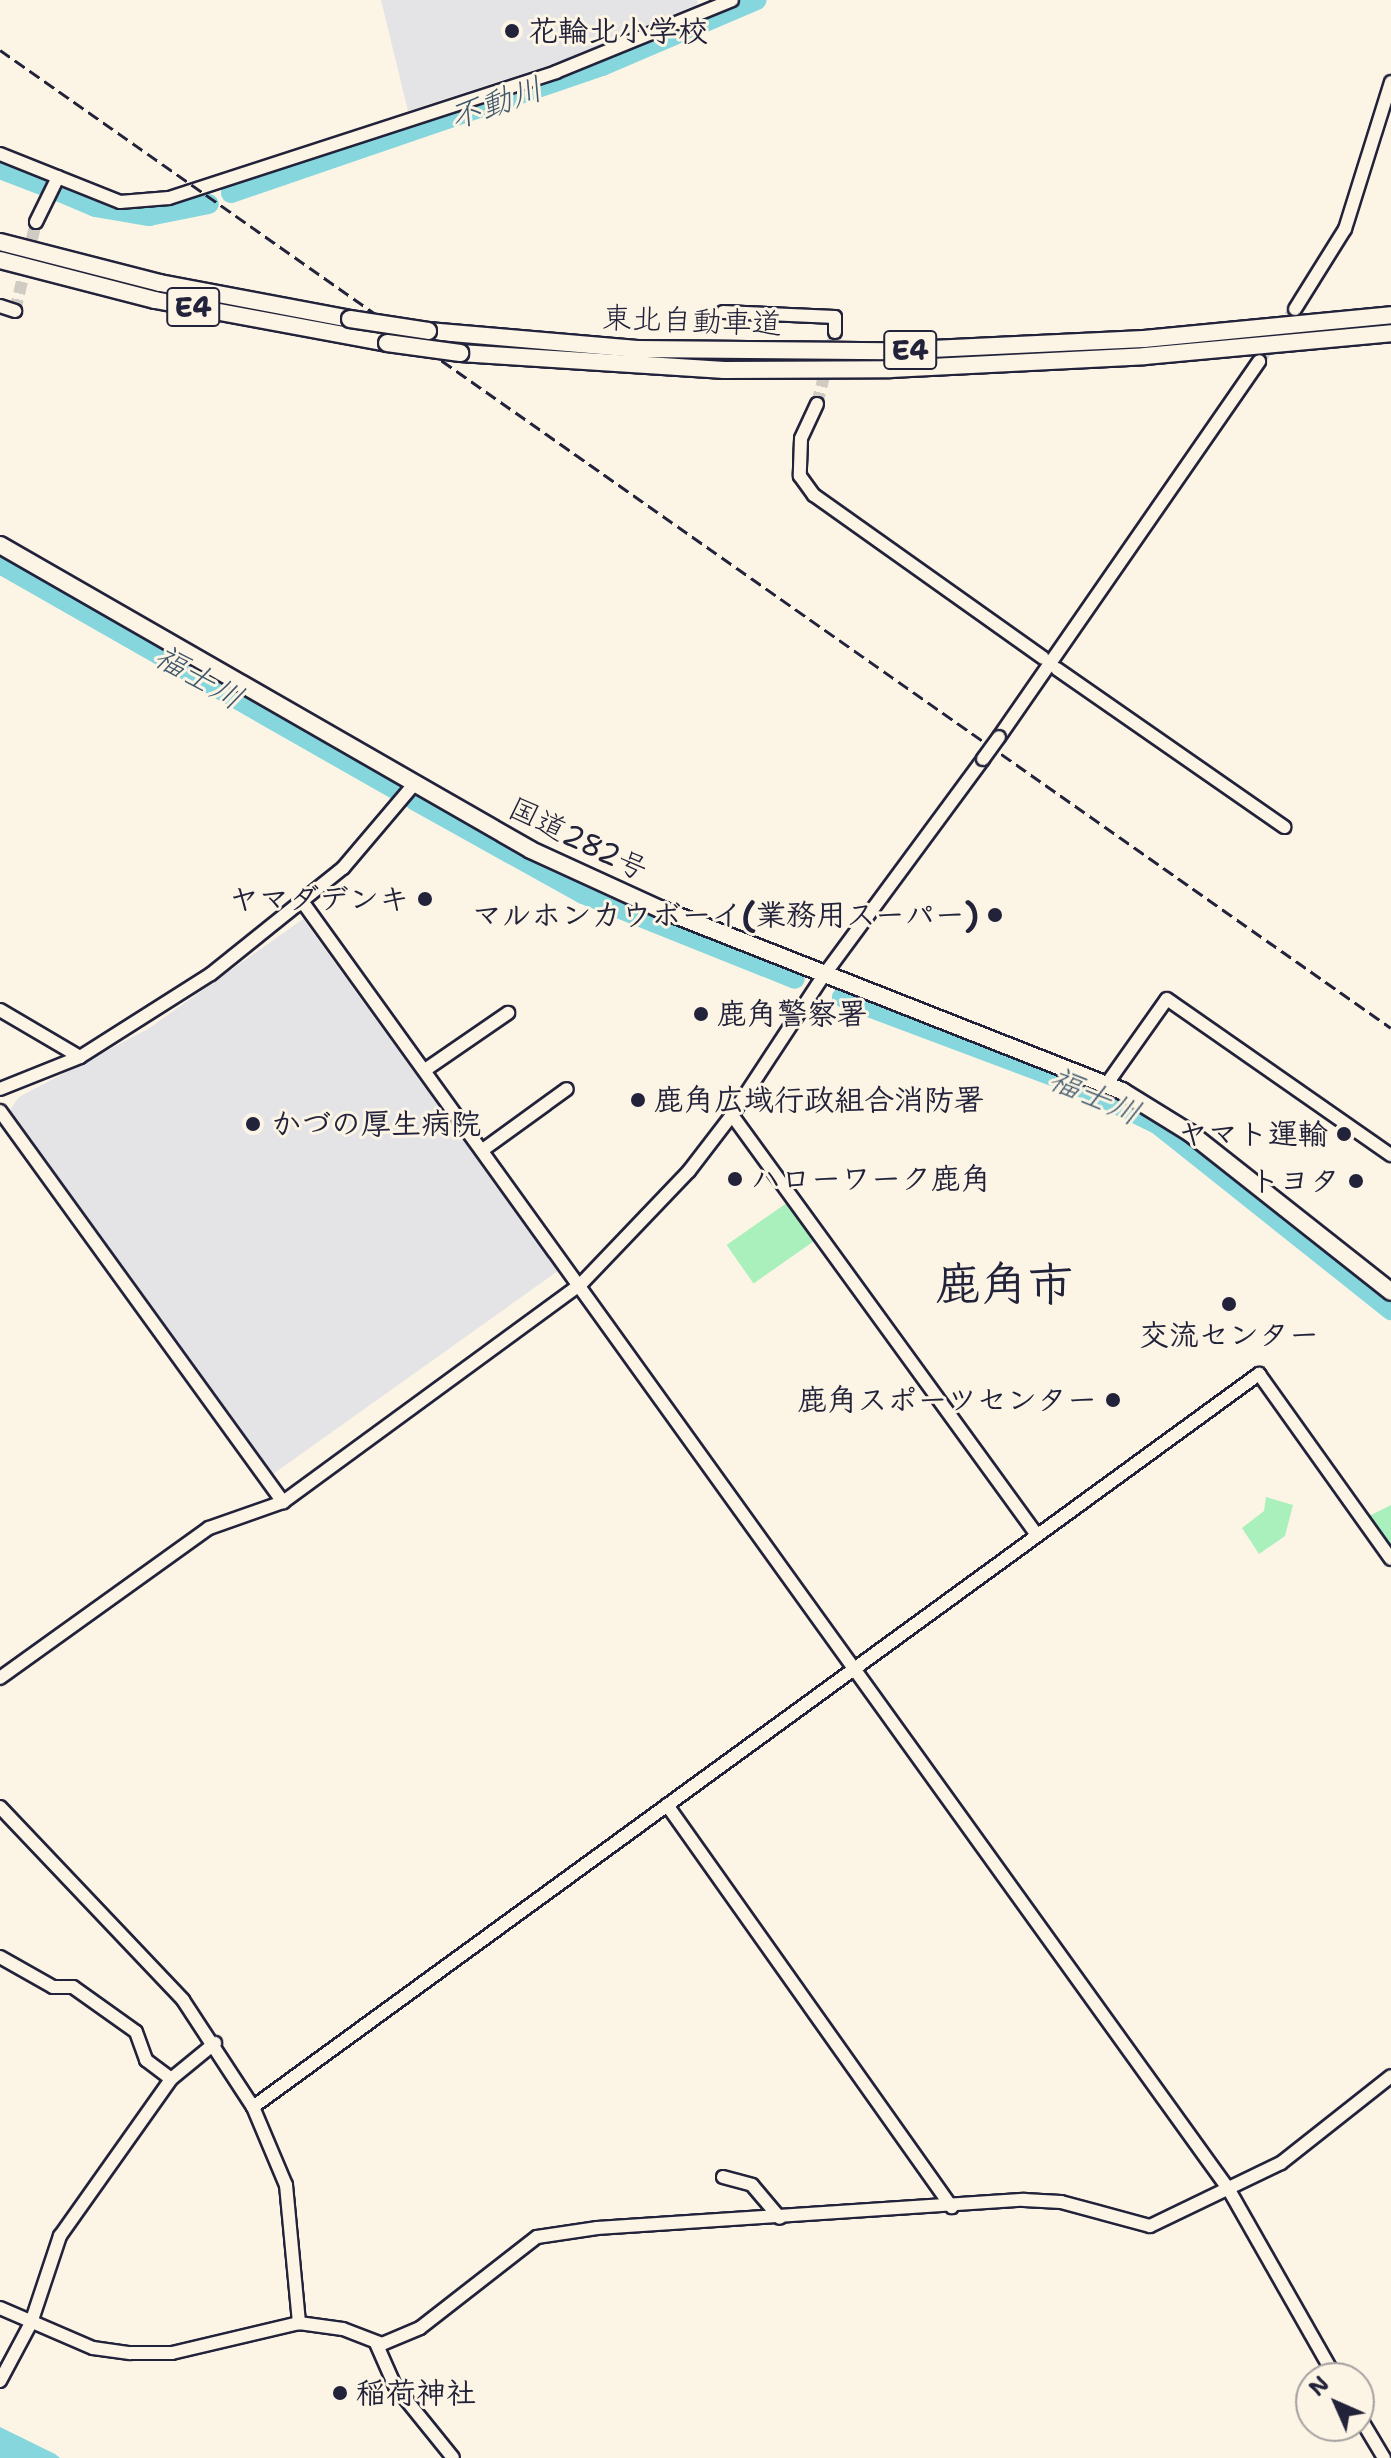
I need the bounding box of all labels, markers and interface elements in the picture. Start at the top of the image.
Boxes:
place label: 花輪北小学校 [528,13,708,49]
marker: 花輪北小学校 [503,22,521,40]
water label: 不動川 [444,69,548,137]
road number: E4 [165,283,221,331]
street label: 東北自動車道 [601,300,783,342]
road number: E4 [882,326,938,374]
water label: 福士川 [148,636,250,718]
street label: 国道282号 [503,790,653,888]
place label: ヤマダデンキ [229,881,409,917]
marker: ヤマダデンキ [416,890,434,908]
place label: マルホンカウボーイ(業務用スーパー) [472,897,979,933]
marker: マルホンカウボーイ(業務用スーパー) [986,906,1004,924]
place label: 鹿角警察署 [717,996,867,1032]
marker: 鹿角警察署 [692,1005,710,1023]
water label: 福士川 [1043,1059,1147,1133]
place label: 鹿角広域行政組合消防署 [654,1082,984,1118]
marker: 鹿角広域行政組合消防署 [629,1091,647,1109]
place label: かづの厚生病院 [271,1106,481,1142]
marker: かづの厚生病院 [242,1113,264,1135]
place label: ヤマト運輸 [1178,1116,1328,1152]
marker: ヤマト運輸 [1335,1125,1353,1143]
place label: ハローワーク鹿角 [751,1161,991,1197]
place label: トヨタ [1250,1163,1340,1199]
marker: ハローワーク鹿角 [726,1170,744,1188]
marker: トヨタ [1347,1172,1365,1190]
district label: 鹿角市 [935,1256,1073,1312]
marker: 交流センター [1220,1295,1238,1313]
place label: 交流センター [1139,1317,1319,1353]
place label: 鹿角スポーツセンター [797,1382,1097,1418]
marker: 鹿角スポーツセンター [1104,1391,1122,1409]
north arrow [1295,2362,1375,2442]
text: N [1303,2370,1336,2403]
place label: 稲荷神社 [356,2375,476,2411]
marker: 稲荷神社 [331,2384,349,2402]

